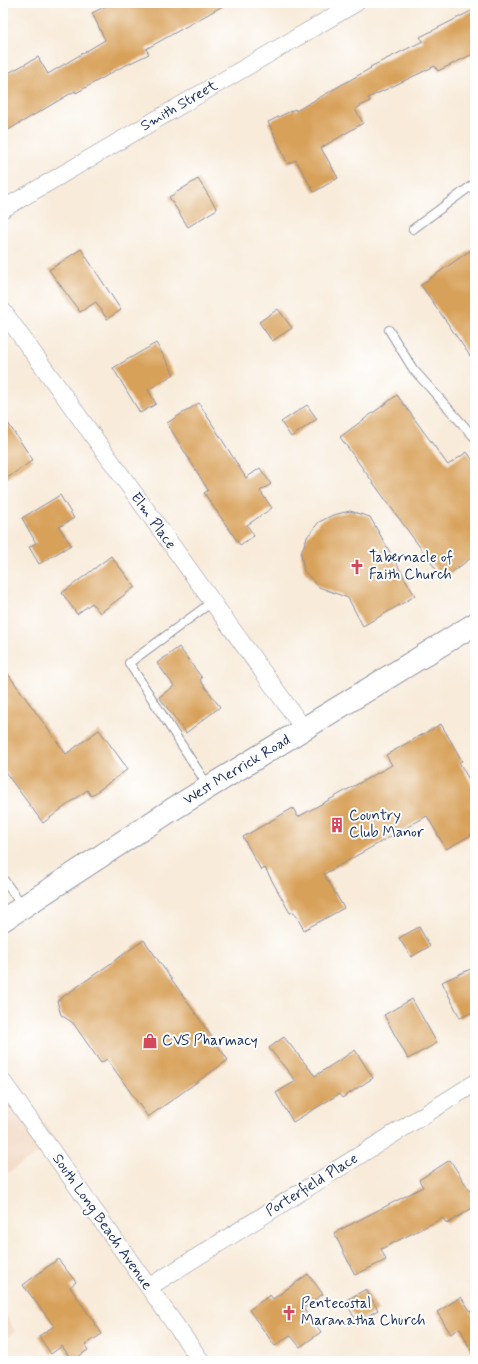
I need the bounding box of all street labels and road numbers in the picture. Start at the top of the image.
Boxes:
street label: Smith Street [137,76,221,136]
street label: Elm Place [126,489,181,554]
street label: West Merrick Road [180,730,294,810]
street label: Porterfield Place [262,1149,362,1221]
street label: South Long Beach Avenue [47,1150,157,1295]

